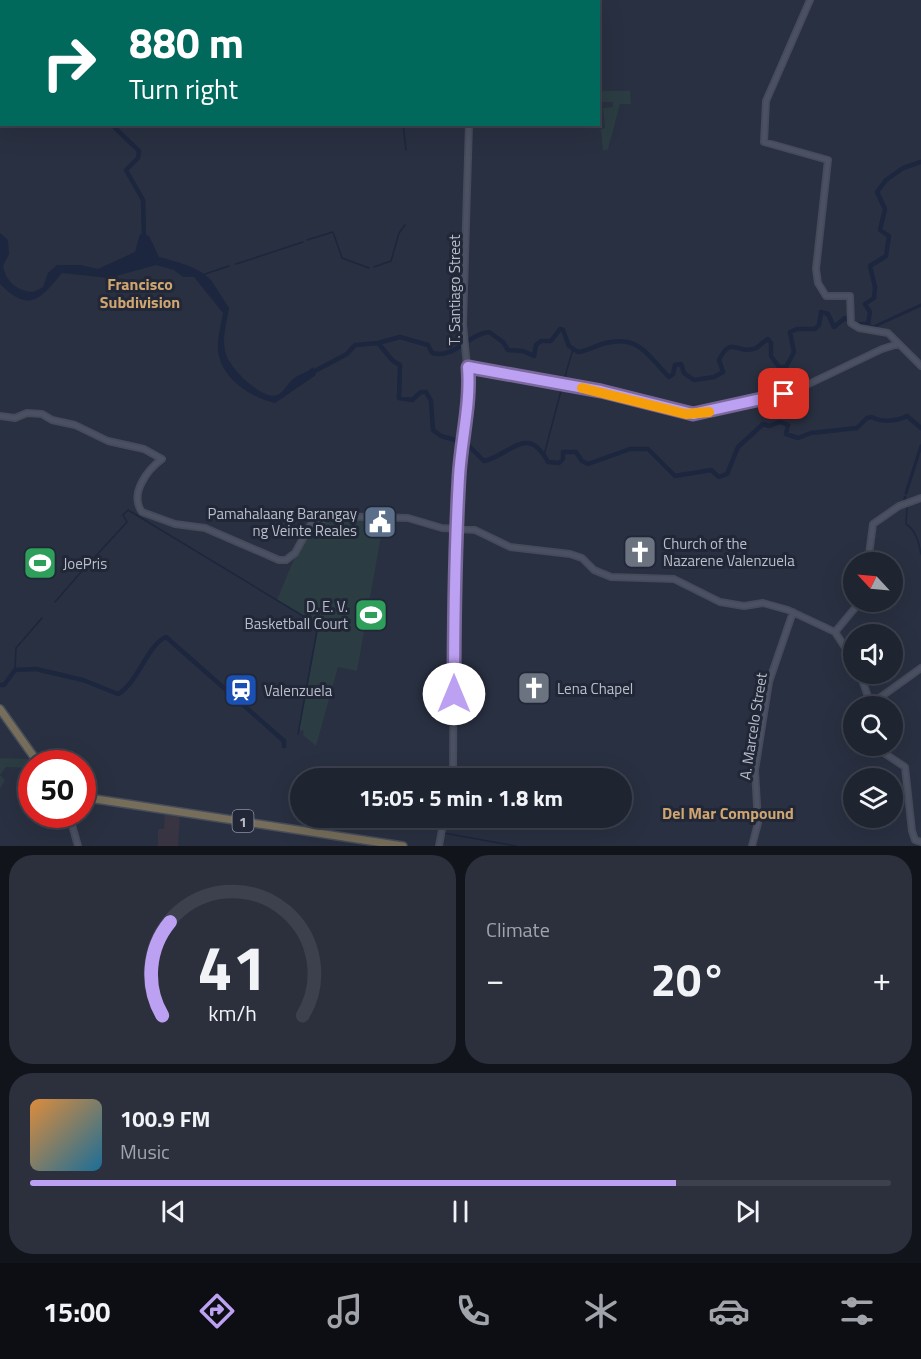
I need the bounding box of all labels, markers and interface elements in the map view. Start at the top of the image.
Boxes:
text: 880 m [129,10,244,74]
icon: right [30,24,108,102]
text: Turn right [129,68,238,109]
street label: T. Santiago Street [443,234,466,345]
district label: Francisco Subdivision [100,272,180,314]
pin [758,368,809,419]
icon: arrive [767,377,800,410]
place label: Pamahalaang Barangay ng Veinte Reales [208,502,357,542]
public building icon: Pamahalaang Barangay ng Veinte Reales [362,504,398,540]
place label: Church of the Nazarene Valenzuela [663,532,795,572]
church icon: Church of the Nazarene Valenzuela [622,534,658,570]
sports icon: JoePris [22,545,58,581]
place label: JoePris [63,552,107,575]
north arrow [843,552,903,612]
map controls [843,552,903,828]
place label: D. E. V. Basketball Court [244,595,349,635]
sports icon: D. E. V. Basketball Court [353,597,389,633]
button: sound [843,624,903,684]
position arrow [422,662,486,726]
church icon: Lena Chapel [516,670,552,706]
street label: A. Marcelo Street [733,670,773,781]
station icon: Valenzuela [223,672,259,708]
place label: Lena Chapel [557,677,633,700]
place label: Valenzuela [264,679,333,702]
button: search [843,696,903,756]
speed limit sign: 50 [18,750,96,828]
button: layers [843,768,903,828]
text: 15:05 · 5 min · 1.8 km [359,781,563,815]
district label: Del Mar Compound [662,801,794,825]
road number: 1 [232,810,254,832]
text: Climate [486,914,550,945]
text: 41 [198,919,267,1014]
text: 20° [651,945,726,1013]
text: − [486,954,504,1004]
text: + [873,954,891,1004]
text: km/h [208,998,257,1030]
text: 100.9 FM [120,1102,210,1136]
text: Music [120,1136,170,1167]
icon: previous [157,1195,190,1228]
icon: pause [444,1195,477,1228]
icon: next [731,1195,764,1228]
icon: directions [196,1290,238,1332]
icon: music [324,1290,366,1332]
icon: phone [452,1290,494,1332]
icon: climate [580,1290,622,1332]
icon: car [708,1290,750,1332]
icon: filters [836,1290,878,1332]
text: 15:00 [43,1291,110,1332]

